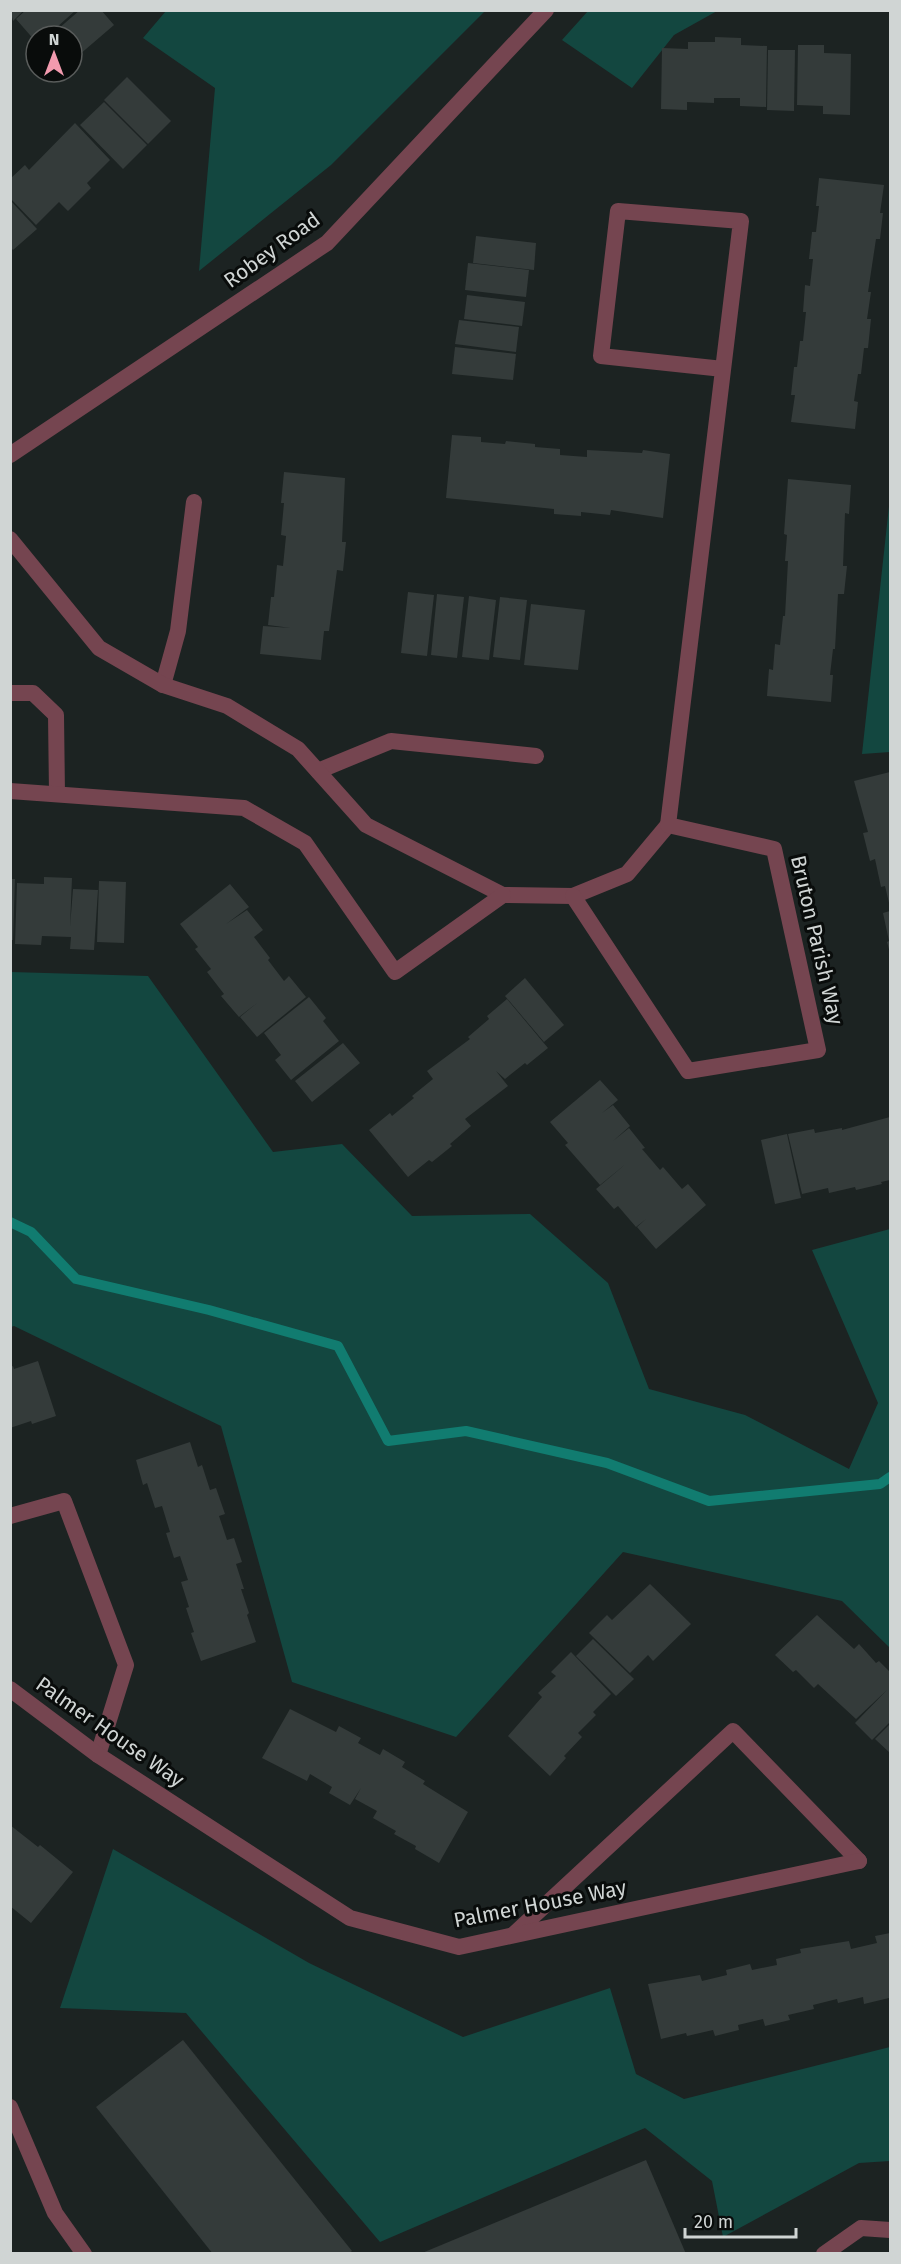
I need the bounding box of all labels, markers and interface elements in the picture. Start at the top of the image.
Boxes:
north arrow [24,24,84,84]
text: N [49,30,59,49]
street label: Robey Road [219,206,325,294]
street label: Bruton Parish Way [785,853,849,1028]
street label: Palmer House Way [31,1671,190,1793]
street label: Palmer House Way [451,1874,629,1933]
scale bar [685,2201,796,2239]
text: 20 m [694,2211,733,2233]

